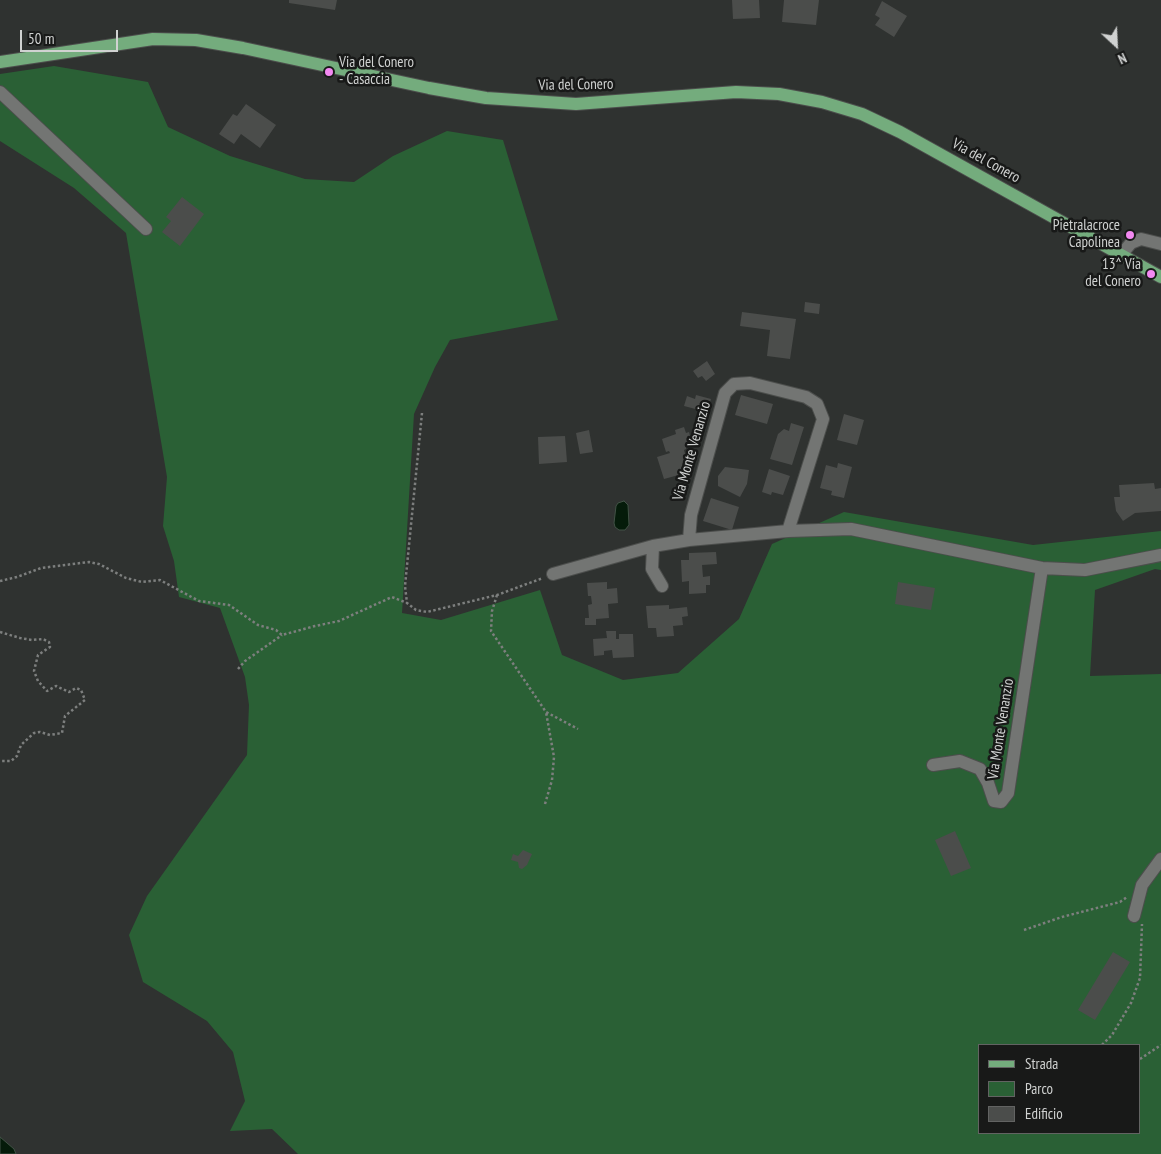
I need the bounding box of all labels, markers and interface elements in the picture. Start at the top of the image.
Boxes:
scale bar [22,20,120,52]
north arrow [1091,20,1141,70]
text: 50 m [28,29,54,48]
text: N [1115,49,1130,68]
place label: Via del Conero - Casaccia [339,54,414,89]
marker: Via del Conero - Casaccia [323,66,335,78]
street label: Via del Conero [538,75,614,95]
street label: Via del Conero [949,135,1023,187]
place label: Pietralacroce Capolinea [1053,217,1120,252]
marker: Pietralacroce Capolinea [1124,229,1136,241]
place label: 13^ Via del Conero [1085,256,1141,291]
marker: 13^ Via del Conero [1145,268,1157,280]
street label: Via Monte Venanzio [669,399,715,503]
street label: Via Monte Venanzio [984,677,1018,781]
legend [978,1044,1141,1134]
text: Strada [1025,1054,1058,1073]
text: Parco [1025,1079,1053,1098]
text: Edificio [1025,1104,1063,1123]

